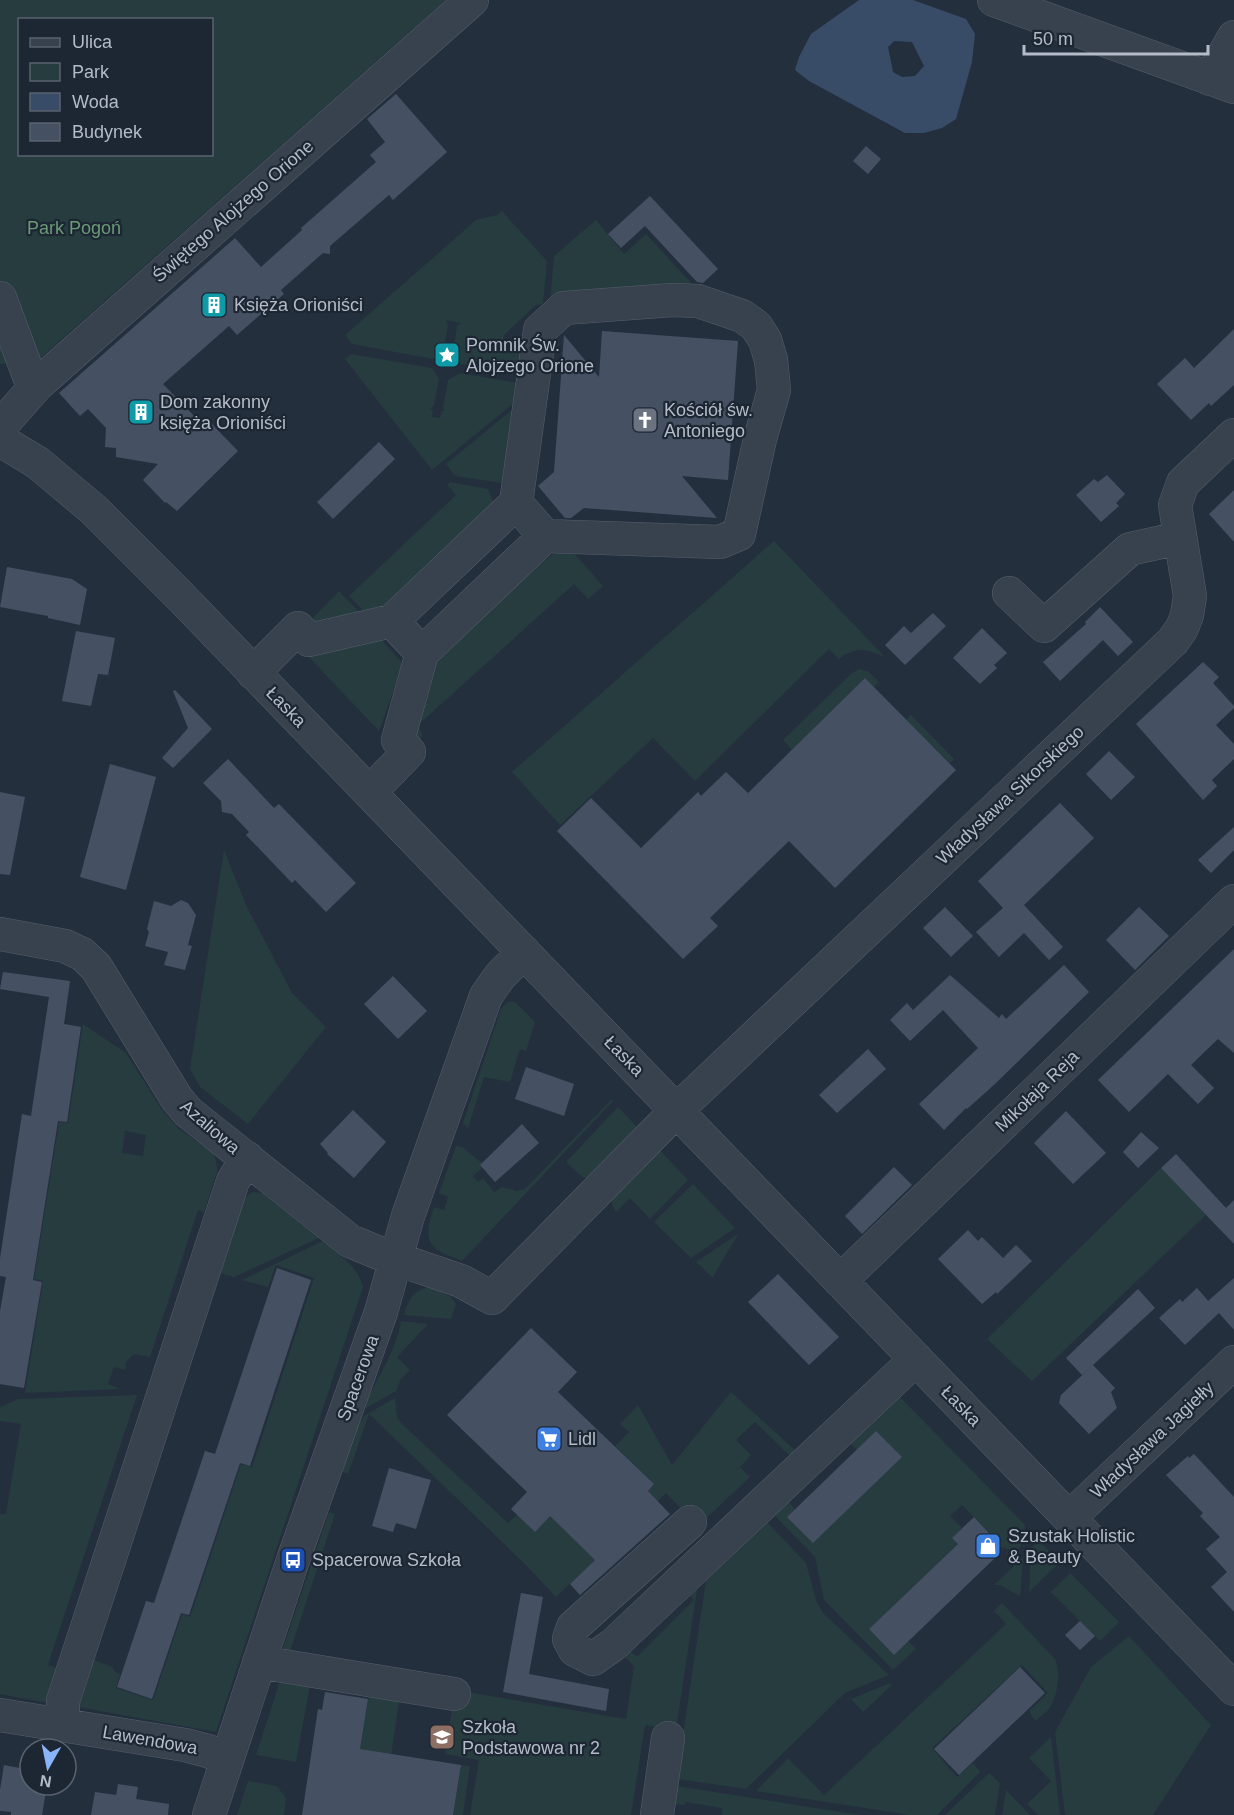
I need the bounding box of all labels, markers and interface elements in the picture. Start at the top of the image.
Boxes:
legend [18,18,213,156]
scale bar [1024,18,1208,56]
text: 50 m [1033,29,1073,49]
text: Ulica [72,32,113,52]
text: Park [72,62,110,82]
text: Woda [72,92,120,112]
text: Budynek [72,122,143,142]
street label: Świętego Alojzego Orione [148,135,317,286]
park label: Park Pogoń [27,218,121,238]
building icon: Księża Orioniści [199,290,229,320]
place label: Księża Orioniści [234,295,363,315]
place label: Pomnik Św. Alojzego Orione [466,334,594,376]
place icon: Pomnik Św. Alojzego Orione [432,340,462,370]
place label: Dom zakonny księża Orioniści [160,392,286,433]
building icon: Dom zakonny księża Orioniści [126,397,156,427]
place label: Kościół św. Antoniego [664,400,753,441]
church icon: Kościół św. Antoniego [630,405,660,435]
street label: Łaska [262,683,311,732]
street label: Władysława Sikorskiego [932,722,1088,868]
street label: Łaska [600,1032,649,1081]
street label: Mikołaja Reja [991,1046,1084,1136]
street label: Azaliowa [176,1096,244,1159]
street label: Spacerowa [333,1331,383,1424]
street label: Władysława Jagiełły [1086,1378,1218,1502]
street label: Łaska [937,1382,986,1431]
supermarket icon: Lidl [534,1424,564,1454]
place label: Lidl [568,1429,596,1449]
place label: Szustak Holistic & Beauty [1008,1526,1135,1567]
shop icon: Szustak Holistic & Beauty [973,1531,1003,1561]
bus stop icon: Spacerowa Szkoła [278,1545,308,1575]
place label: Spacerowa Szkoła [312,1550,462,1570]
place label: Szkoła Podstawowa nr 2 [462,1717,600,1758]
street label: Lawendowa [101,1722,200,1758]
school or university icon: Szkoła Podstawowa nr 2 [427,1722,457,1752]
north arrow [18,1737,78,1797]
text: N [39,1772,53,1791]

